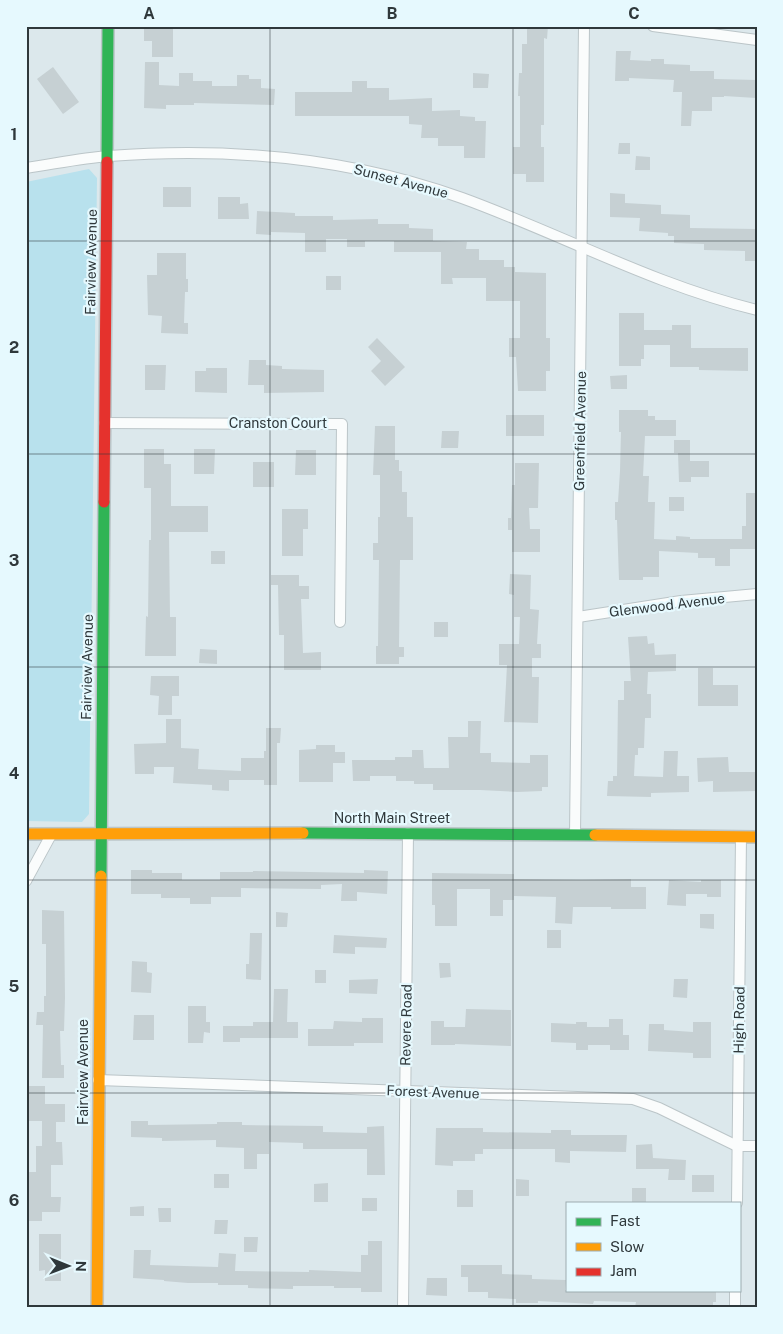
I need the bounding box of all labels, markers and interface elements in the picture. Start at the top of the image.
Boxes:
text: A [143,4,155,23]
text: B [387,4,398,23]
text: C [628,4,640,23]
text: 1 [11,125,17,144]
street label: Sunset Avenue [352,161,450,201]
street label: Fairview Avenue [82,209,100,315]
text: 2 [9,338,19,357]
street label: Greenfield Avenue [571,371,589,491]
street label: Cranston Court [229,415,327,431]
text: 3 [9,551,19,570]
street label: Glenwood Avenue [608,590,726,620]
street label: Fairview Avenue [78,614,96,720]
text: 4 [9,764,20,783]
street label: North Main Street [334,810,450,826]
text: 5 [9,977,20,996]
street label: Revere Road [397,984,415,1066]
street label: High Road [730,986,748,1054]
street label: Fairview Avenue [75,1019,91,1125]
street label: Forest Avenue [386,1082,480,1102]
text: 6 [9,1191,19,1210]
legend [566,1202,740,1292]
text: Fast [610,1212,640,1229]
text: Slow [610,1238,645,1255]
north arrow [42,1242,92,1292]
text: N [73,1261,89,1272]
text: Jam [610,1262,637,1279]

